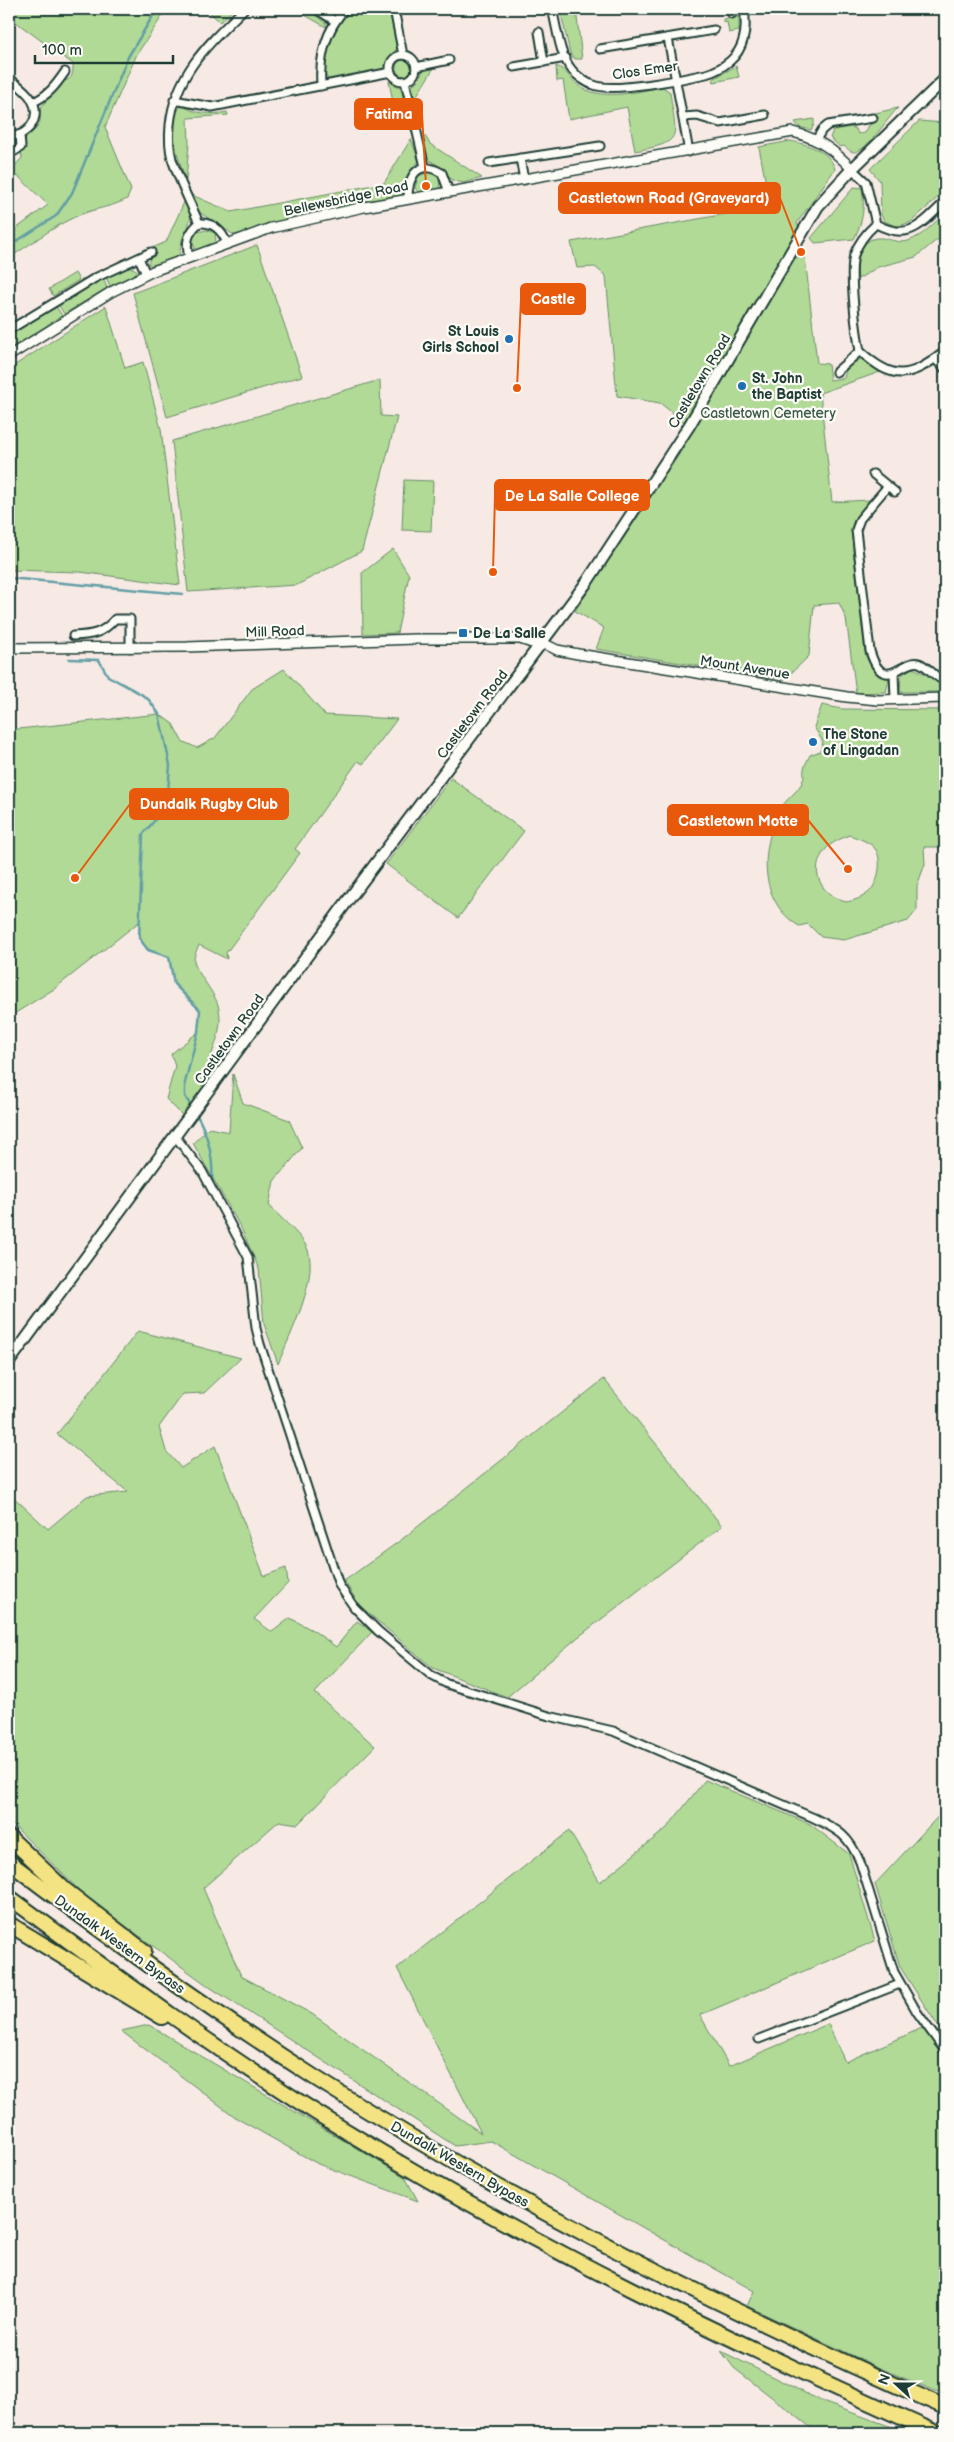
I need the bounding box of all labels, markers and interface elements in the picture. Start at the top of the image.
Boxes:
scale bar [35,32,172,64]
text: 100 m [42,41,82,60]
street label: Clos Emer [611,57,680,83]
callout: Fatima [355,99,422,129]
text: Fatima [365,105,413,124]
street label: Bellewsbridge Road [282,177,410,220]
callout: Castletown Road (Graveyard) [559,183,780,213]
text: Castletown Road (Graveyard) [569,189,769,208]
callout: Castle [521,284,585,314]
text: Castle [531,290,575,309]
place label: St Louis Girls School [422,323,499,356]
street label: Castletown Road [665,331,734,432]
marker: St Louis Girls School [503,333,515,345]
place label: St. John the Baptist [751,370,822,403]
marker: St. John the Baptist [736,380,748,392]
park label: Castletown Cemetery [700,405,836,422]
callout: De La Salle College [495,480,649,510]
text: De La Salle College [505,487,640,506]
street label: Mill Road [245,622,305,641]
place label: De La Salle [473,625,546,642]
marker: De La Salle [457,627,469,639]
street label: Mount Avenue [699,652,791,683]
street label: Castletown Road [433,666,511,762]
place label: The Stone of Lingadan [823,726,899,759]
marker: The Stone of Lingadan [807,736,819,748]
callout: Dundalk Rugby Club [130,789,288,819]
text: Dundalk Rugby Club [140,795,278,814]
callout: Castletown Motte [668,805,808,835]
text: Castletown Motte [678,812,798,831]
street label: Castletown Road [191,991,268,1088]
street label: Dundalk Western Bypass [51,1891,188,1997]
street label: Dundalk Western Bypass [388,2118,532,2211]
north arrow [872,2360,922,2410]
text: N [875,2372,894,2387]

